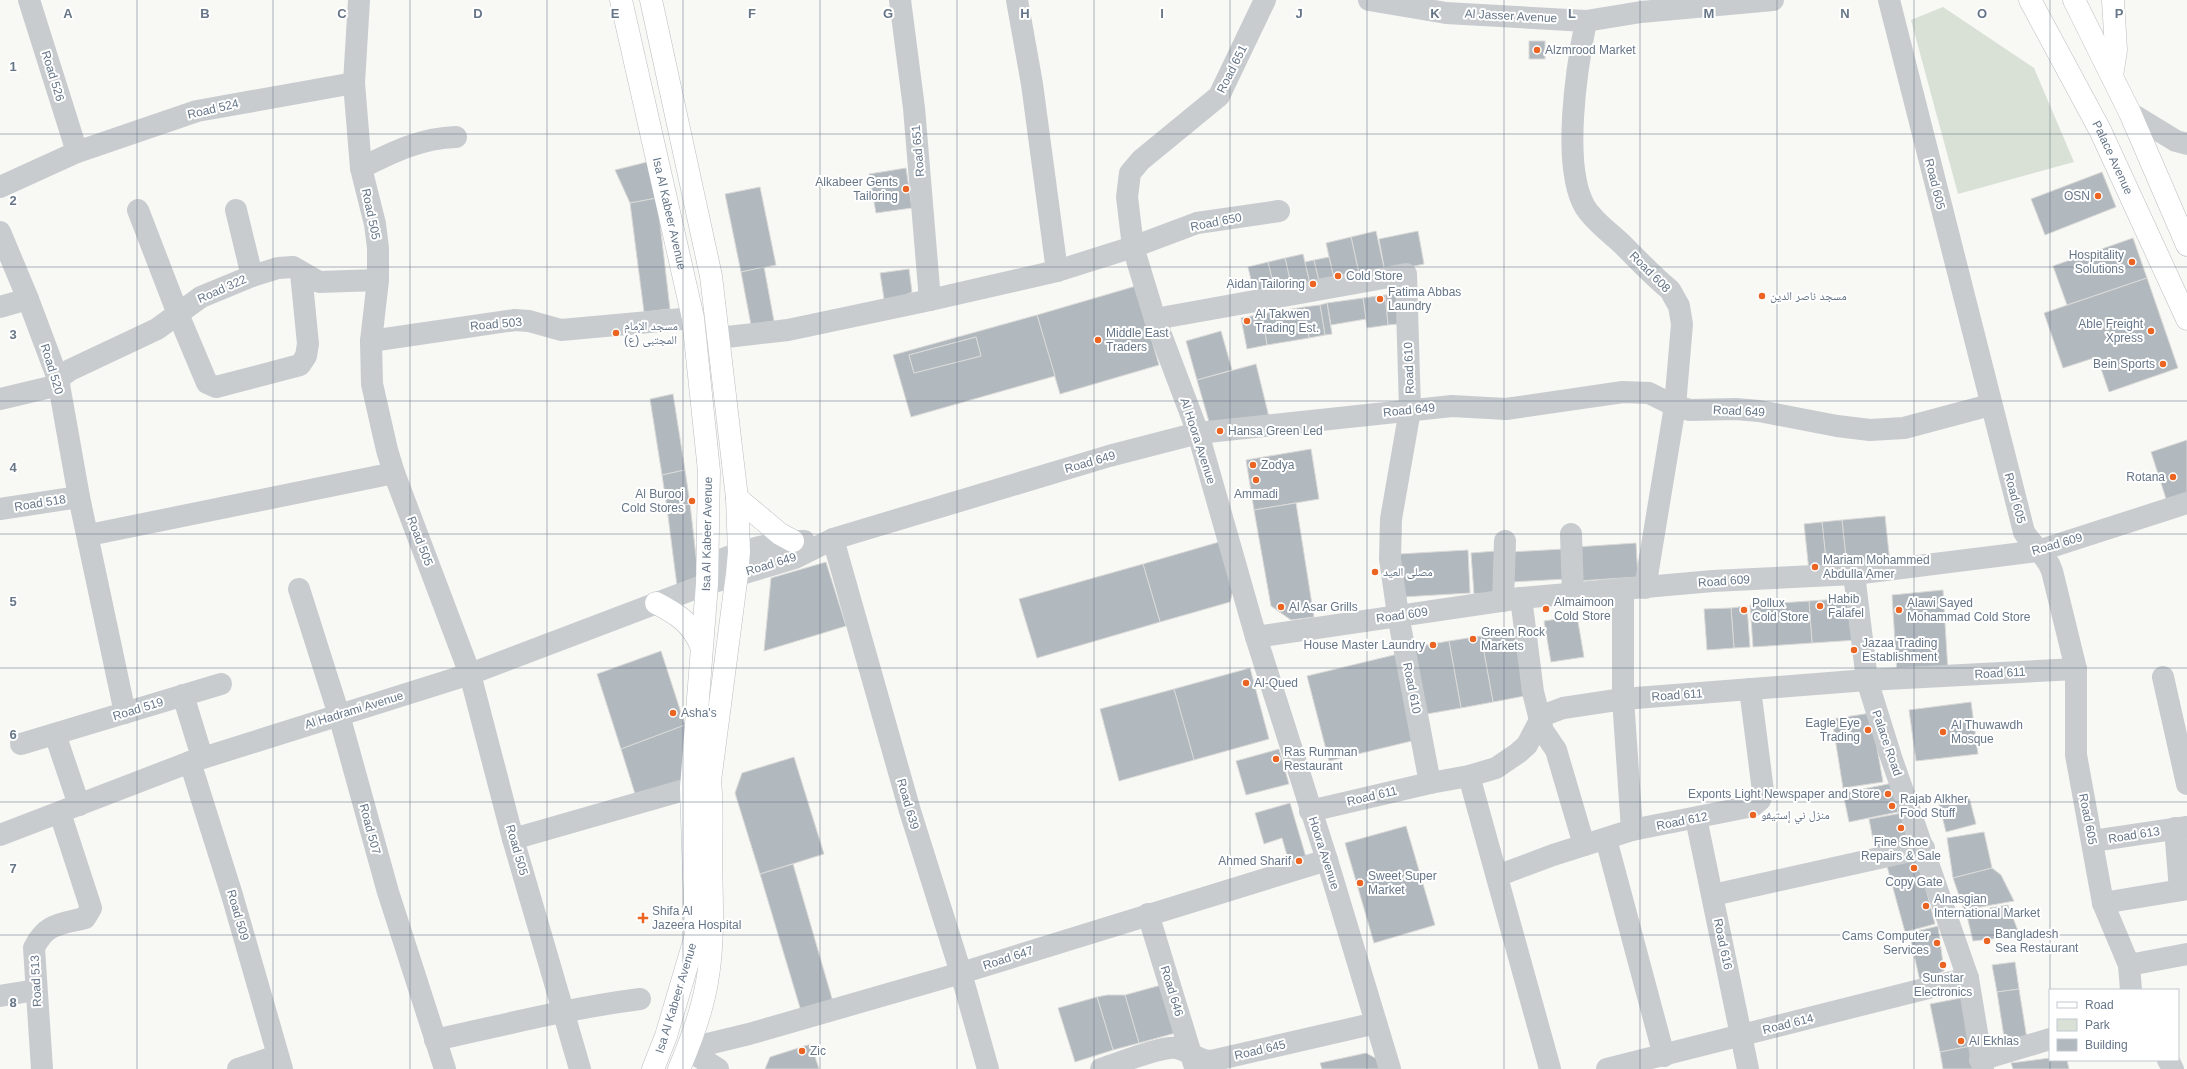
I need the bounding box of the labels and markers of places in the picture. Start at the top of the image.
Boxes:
place label: Alzmrood Market [1545,43,1636,57]
marker: Alzmrood Market [1532,45,1542,55]
place label: Alkabeer Gents Tailoring [815,175,898,203]
marker: Alkabeer Gents Tailoring [901,184,911,194]
place label: OSN [2064,189,2090,203]
marker: OSN [2093,191,2103,201]
place label: Hospitality Solutions [2069,248,2124,276]
marker: Hospitality Solutions [2127,257,2137,267]
place label: Cold Store [1346,269,1403,283]
marker: Cold Store [1333,271,1343,281]
place label: Aidan Tailoring [1227,277,1305,291]
marker: Aidan Tailoring [1308,279,1318,289]
place label: Fatima Abbas Laundry [1388,285,1461,313]
place label: مسجد ناصر الدين [1770,289,1847,303]
marker: مسجد ناصر الدين [1757,291,1767,301]
marker: Fatima Abbas Laundry [1375,294,1385,304]
place label: Al Takwen Trading Est. [1255,307,1319,335]
marker: Al Takwen Trading Est. [1242,316,1252,326]
place label: Able Freight Xpress [2078,317,2144,345]
place label: مسجد الإمام المجتبى (ع) [624,319,678,348]
place label: Middle East Traders [1106,326,1169,354]
marker: Able Freight Xpress [2146,326,2156,336]
marker: مسجد الإمام المجتبى (ع) [611,328,621,338]
marker: Middle East Traders [1093,335,1103,345]
place label: Bein Sports [2093,357,2155,371]
marker: Bein Sports [2158,359,2168,369]
place label: Hansa Green Led [1228,424,1323,438]
marker: Hansa Green Led [1215,426,1225,436]
place label: Zodya [1261,458,1295,472]
marker: Zodya [1248,460,1258,470]
place label: Rotana [2126,470,2165,484]
marker: Rotana [2168,472,2178,482]
marker: Ammadi [1251,475,1261,485]
place label: Al Burooj Cold Stores [621,487,684,515]
place label: Ammadi [1234,487,1278,501]
marker: Al Burooj Cold Stores [687,496,697,506]
place label: Mariam Mohammed Abdulla Amer [1823,553,1930,581]
marker: Mariam Mohammed Abdulla Amer [1810,562,1820,572]
place label: مصلى العيد [1383,565,1433,579]
marker: مصلى العيد [1370,567,1380,577]
place label: Habib Falafel [1828,592,1864,620]
place label: Almaimoon Cold Store [1554,595,1614,623]
place label: Pollux Cold Store [1752,596,1809,624]
place label: Alawi Sayed Mohammad Cold Store [1907,596,2031,624]
place label: Al Asar Grills [1289,600,1358,614]
marker: Habib Falafel [1815,601,1825,611]
marker: Al Asar Grills [1276,602,1286,612]
marker: Almaimoon Cold Store [1541,604,1551,614]
marker: Pollux Cold Store [1739,605,1749,615]
marker: Alawi Sayed Mohammad Cold Store [1894,605,1904,615]
place label: Green Rock Markets [1481,625,1546,653]
marker: Green Rock Markets [1468,634,1478,644]
place label: Jazaa Trading Establishment [1862,636,1938,664]
place label: House Master Laundry [1304,638,1425,652]
marker: House Master Laundry [1428,640,1438,650]
marker: Jazaa Trading Establishment [1849,645,1859,655]
place label: Al-Qued [1254,676,1298,690]
marker: Al-Qued [1241,678,1251,688]
place label: Asha's [681,706,717,720]
marker: Asha's [668,708,678,718]
place label: Eagle Eye Trading [1805,716,1860,744]
place label: Al Thuwawdh Mosque [1951,718,2023,746]
marker: Eagle Eye Trading [1863,725,1873,735]
marker: Al Thuwawdh Mosque [1938,727,1948,737]
place label: Ras Rumman Restaurant [1284,745,1357,773]
marker: Ras Rumman Restaurant [1271,754,1281,764]
place label: Exponts Light Newspaper and Store [1688,787,1880,801]
marker: Exponts Light Newspaper and Store [1883,789,1893,799]
place label: Rajab Alkher Food Stuff [1900,792,1968,820]
marker: Rajab Alkher Food Stuff [1887,801,1897,811]
place label: منزل ني إستيفو [1761,808,1830,825]
marker: منزل ني إستيفو [1748,810,1758,820]
marker: Fine Shoe Repairs & Sale [1896,823,1906,833]
place label: Fine Shoe Repairs & Sale [1861,835,1941,863]
place label: Ahmed Sharif [1218,854,1292,868]
marker: Ahmed Sharif [1294,856,1304,866]
marker: Copy Gate [1909,863,1919,873]
place label: Sweet Super Market [1368,869,1437,897]
place label: Copy Gate [1885,875,1943,889]
marker: Sweet Super Market [1355,878,1365,888]
place label: Alnasgian International Market [1934,892,2041,920]
marker: Alnasgian International Market [1921,901,1931,911]
place label: Shifa Al Jazeera Hospital [652,904,741,932]
marker: Shifa Al Jazeera Hospital [637,912,649,924]
place label: Bangladesh Sea Restaurant [1995,927,2079,955]
place label: Cams Computer Services [1842,929,1929,957]
marker: Bangladesh Sea Restaurant [1982,936,1992,946]
marker: Cams Computer Services [1932,938,1942,948]
marker: Sunstar Electronics [1938,960,1948,970]
place label: Sunstar Electronics [1914,971,1972,999]
place label: Al Ekhlas [1969,1034,2019,1048]
marker: Al Ekhlas [1956,1036,1966,1046]
place label: Zic [810,1044,826,1058]
marker: Zic [797,1046,807,1056]

